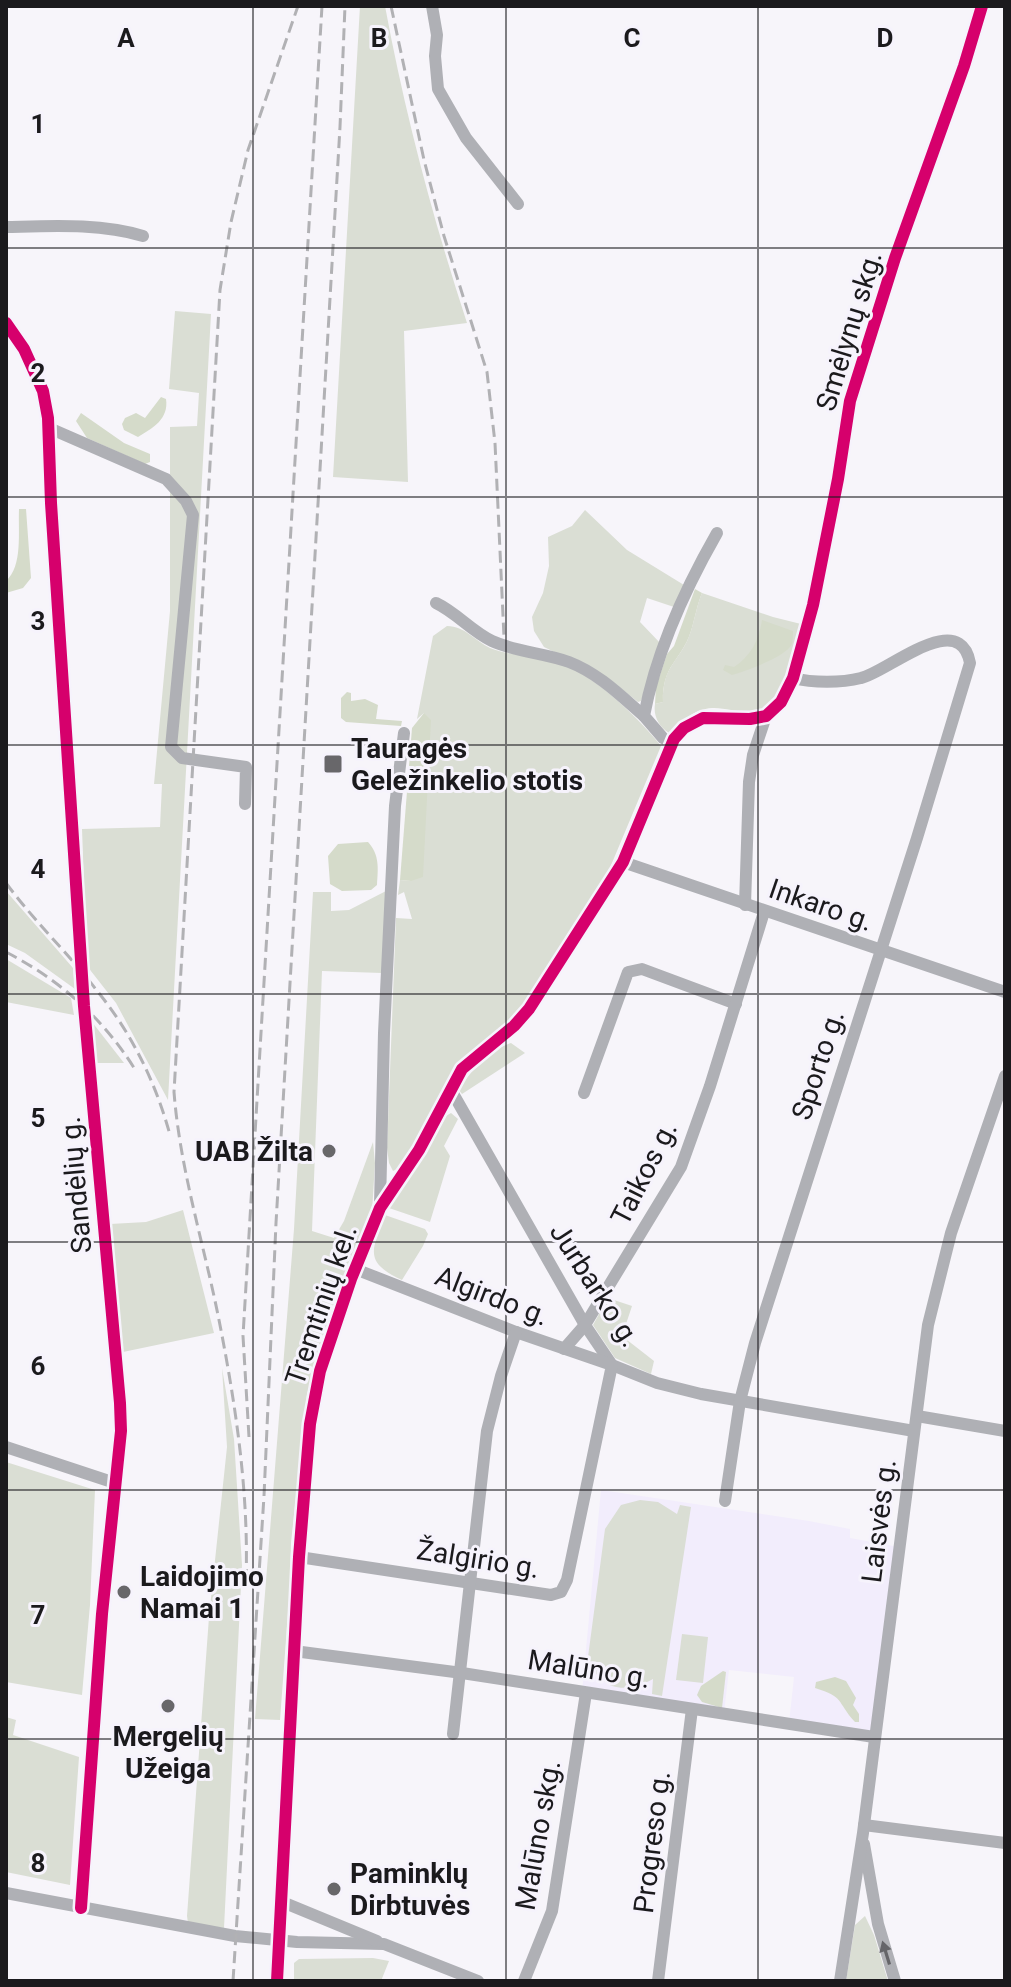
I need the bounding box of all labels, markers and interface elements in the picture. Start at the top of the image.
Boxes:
text: A [117,23,135,53]
text: B [371,23,387,53]
text: C [623,23,641,53]
text: D [877,23,893,53]
text: 1 [31,109,45,139]
street label: Smėlynų skg. [809,247,889,415]
text: 2 [31,358,45,388]
text: 3 [31,606,45,636]
place label: Tauragės Geležinkelio stotis [351,732,583,797]
marker: Tauragės Geležinkelio stotis [322,753,344,775]
text: 4 [31,854,46,884]
street label: Inkaro g. [765,872,877,938]
street label: Sporto g. [785,1006,851,1124]
text: 5 [31,1103,45,1133]
street label: Sandėlių g. [54,1115,98,1255]
street label: Taikos g. [604,1116,684,1230]
place label: UAB Žilta [195,1135,313,1168]
marker: UAB Žilta [320,1142,338,1160]
street label: Jurbarko g. [543,1217,647,1353]
street label: Tremtinių kel. [278,1220,364,1390]
street label: Algirdo g. [431,1259,553,1333]
text: 6 [31,1351,46,1381]
street label: Laisvės g. [855,1457,903,1585]
street label: Žalgirio g. [414,1533,542,1585]
place label: Laidojimo Namai 1 [140,1560,264,1625]
marker: Laidojimo Namai 1 [115,1583,133,1601]
text: 7 [31,1600,45,1630]
street label: Malūno g. [525,1643,653,1695]
marker: Mergelių Užeiga [159,1697,177,1715]
place label: Mergelių Užeiga [112,1720,224,1785]
street label: Malūno skg. [509,1757,567,1913]
street label: Progreso g. [627,1769,677,1915]
text: 8 [31,1848,45,1878]
place label: Paminklų Dirbtuvės [350,1857,470,1922]
marker: Paminklų Dirbtuvės [325,1880,343,1898]
one-way arrow [879,1940,892,1964]

